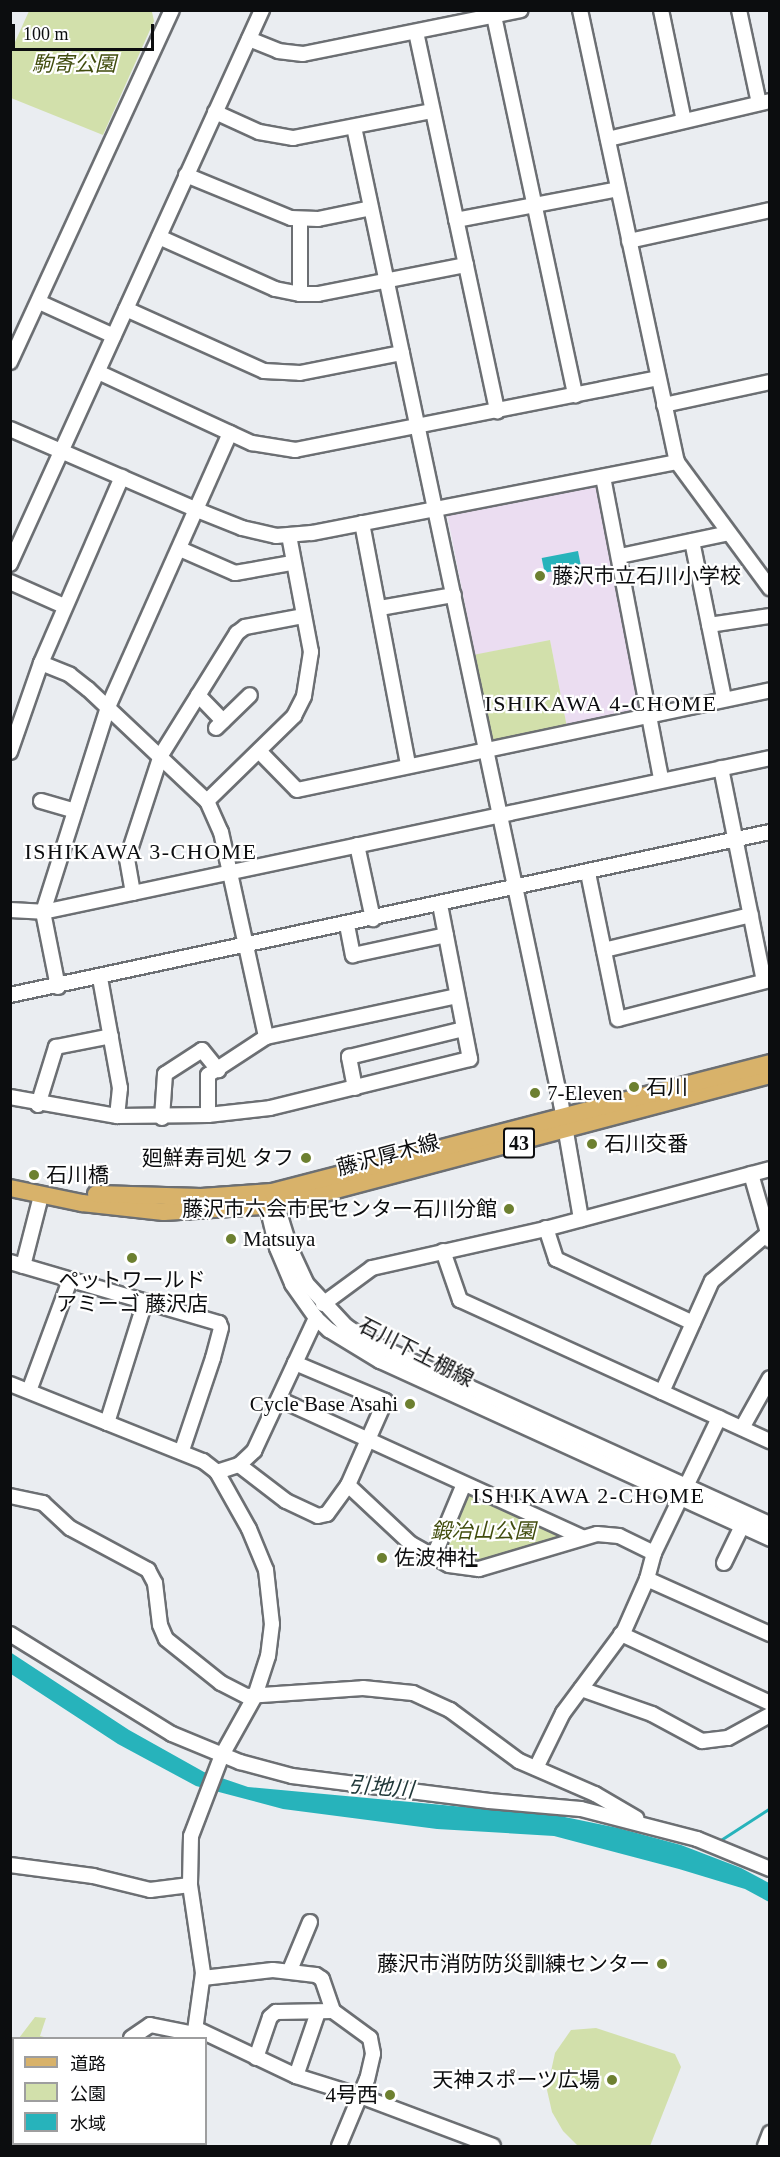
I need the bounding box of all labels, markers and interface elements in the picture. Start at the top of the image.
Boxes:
scale bar [15,12,158,50]
text: 100 m [23,24,69,44]
park label: 駒寄公園 [32,51,116,77]
place label: 藤沢市立石川小学校 [552,563,741,589]
marker: 藤沢市立石川小学校 [533,569,547,583]
district label: ISHIKAWA 4-CHOME [484,691,718,717]
district label: ISHIKAWA 3-CHOME [24,839,258,865]
place label: 石川 [646,1074,688,1100]
place label: 7-Eleven [547,1080,623,1106]
marker: 石川 [627,1080,641,1094]
marker: 7-Eleven [528,1086,542,1100]
road number: 43 [502,1126,536,1160]
street label: 藤沢厚木線 [334,1129,442,1181]
place label: 石川交番 [604,1131,688,1157]
marker: 石川交番 [585,1137,599,1151]
place label: 廻鮮寿司処 タフ [142,1145,294,1171]
marker: 廻鮮寿司処 タフ [299,1151,313,1165]
place label: 石川橋 [46,1162,109,1188]
marker: 石川橋 [27,1168,41,1182]
place label: 藤沢市六会市民センター石川分館 [182,1196,497,1222]
marker: 藤沢市六会市民センター石川分館 [502,1202,516,1216]
place label: Matsuya [243,1226,315,1252]
marker: Matsuya [224,1232,238,1246]
marker: ペットワールド アミーゴ 藤沢店 [125,1251,139,1265]
place label: ペットワールド アミーゴ 藤沢店 [56,1267,208,1317]
street label: 石川下土棚線 [354,1312,478,1392]
place label: Cycle Base Asahi [249,1391,398,1417]
marker: Cycle Base Asahi [403,1397,417,1411]
district label: ISHIKAWA 2-CHOME [472,1483,706,1509]
park label: 鍛冶山公園 [431,1518,535,1544]
place label: 佐波神社 [394,1545,478,1571]
marker: 佐波神社 [375,1551,389,1565]
water label: 引地川 [347,1771,415,1803]
place label: 藤沢市消防防災訓練センター [377,1951,650,1977]
marker: 藤沢市消防防災訓練センター [655,1957,669,1971]
legend [12,2037,207,2145]
text: 道路 [70,2054,106,2074]
place label: 天神スポーツ広場 [432,2067,600,2093]
marker: 天神スポーツ広場 [605,2073,619,2087]
place label: 4号西 [326,2082,378,2108]
text: 公園 [70,2084,106,2104]
marker: 4号西 [383,2088,397,2102]
text: 水域 [70,2114,106,2134]

